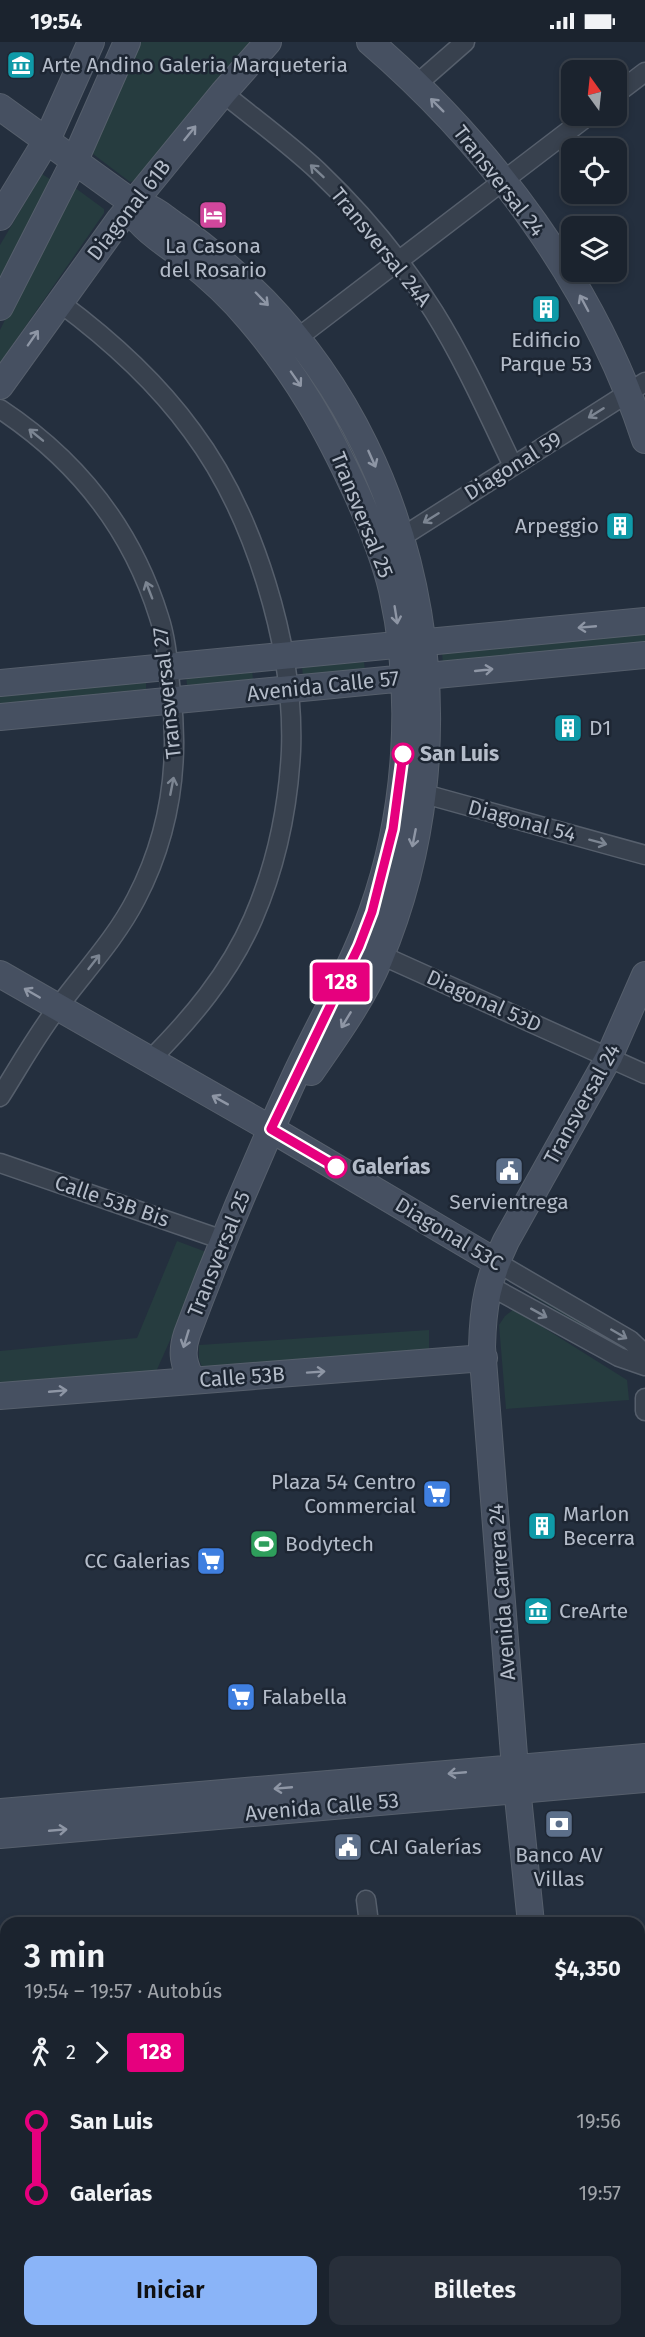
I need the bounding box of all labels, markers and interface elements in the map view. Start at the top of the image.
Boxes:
text: 19:54 [30,8,82,35]
museum icon: Arte Andino Galeria Marqueteria [5,49,37,81]
place label: Arte Andino Galeria Marqueteria [42,52,348,78]
north arrow [561,60,627,126]
map controls [561,60,627,282]
one-way arrow [430,97,444,112]
street label: Transversal 24 [448,120,550,242]
one-way arrow [183,125,196,141]
button: locate [561,138,627,204]
street label: Diagonal 61B [82,154,176,266]
one-way arrow [309,163,324,178]
street label: Transversal 24A [325,182,437,312]
hotel icon: La Casona del Rosario [197,199,229,231]
button: layers [561,216,627,282]
place label: La Casona del Rosario [159,233,267,283]
one-way arrow [254,292,269,307]
building icon: Edificio Parque 53 [530,293,562,325]
one-way arrow [578,295,590,312]
place label: Edificio Parque 53 [500,327,592,377]
one-way arrow [27,331,39,347]
one-way arrow [290,370,302,386]
one-way arrow [587,407,604,420]
street label: Diagonal 59 [459,426,567,506]
one-way arrow [28,428,44,441]
street label: Transversal 25 [325,448,399,582]
one-way arrow [366,450,378,468]
building icon: Arpeggio [604,510,636,542]
one-way arrow [423,512,440,524]
place label: Arpeggio [515,513,599,539]
one-way arrow [143,582,154,600]
one-way arrow [391,604,402,624]
one-way arrow [577,622,597,633]
street label: Transversal 27 [147,626,187,760]
one-way arrow [474,664,494,675]
street label: Avenida Calle 57 [246,665,400,707]
building icon: D1 [552,712,584,744]
place label: D1 [589,715,611,741]
place label: San Luis [420,741,499,767]
marker: San Luis [392,743,414,765]
one-way arrow [166,777,177,796]
street label: Diagonal 54 [465,794,579,848]
one-way arrow [408,828,419,848]
one-way arrow [588,837,607,848]
one-way arrow [87,954,100,970]
line badge: 128 [306,962,376,1002]
street label: Diagonal 53D [422,964,546,1038]
text: 128 [325,969,357,995]
one-way arrow [24,987,41,999]
one-way arrow [340,1011,352,1028]
street label: Transversal 24 [538,1039,626,1169]
one-way arrow [212,1094,229,1106]
place label: Galerías [352,1154,430,1180]
public building icon: Servientrega [493,1155,525,1187]
marker: Galerías [325,1156,347,1178]
street label: Calle 53B Bis [51,1169,173,1233]
street label: Transversal 25 [182,1187,256,1321]
place label: Servientrega [449,1189,569,1215]
street label: Diagonal 53C [390,1192,508,1277]
one-way arrow [530,1308,548,1319]
one-way arrow [610,1328,627,1340]
one-way arrow [180,1329,191,1348]
street label: Calle 53B [198,1361,286,1393]
one-way arrow [305,1366,325,1377]
one-way arrow [48,1386,68,1397]
place label: Plaza 54 Centro Commercial [271,1469,416,1519]
supermarket icon: Plaza 54 Centro Commercial [421,1478,453,1510]
place label: Marlon Becerra [563,1501,635,1551]
street label: Avenida Carrera 24 [483,1503,521,1681]
building icon: Marlon Becerra [526,1510,558,1542]
sports icon: Bodytech [248,1528,280,1560]
place label: Bodytech [285,1531,374,1557]
supermarket icon: CC Galerias [195,1545,227,1577]
place label: CC Galerias [84,1548,190,1574]
museum icon: CreArte [522,1595,554,1627]
place label: CreArte [559,1598,628,1624]
supermarket icon: Falabella [225,1681,257,1713]
place label: Falabella [262,1684,347,1710]
one-way arrow [448,1768,468,1779]
one-way arrow [274,1783,294,1794]
street label: Avenida Calle 53 [244,1787,400,1827]
bank icon: Banco AV Villas [543,1808,575,1840]
one-way arrow [48,1824,68,1835]
public building icon: CAI Galerías [332,1831,364,1863]
place label: CAI Galerías [369,1834,482,1860]
place label: Banco AV Villas [515,1842,603,1892]
text: 3 min [24,1936,105,1976]
text: $4,350 [555,1955,621,1982]
text: 19:54 – 19:57 · Autobús [24,1979,222,2003]
icon: walk [24,2036,57,2069]
icon: forward [85,2036,118,2069]
text: 128 [139,2039,172,2065]
text: 2 [66,2040,76,2064]
text: San Luis [70,2108,153,2135]
text: 19:56 [576,2109,621,2133]
text: Galerías [70,2180,152,2207]
text: 19:57 [579,2181,621,2205]
button: Iniciar [24,2256,317,2325]
button: Billetes [329,2256,621,2325]

